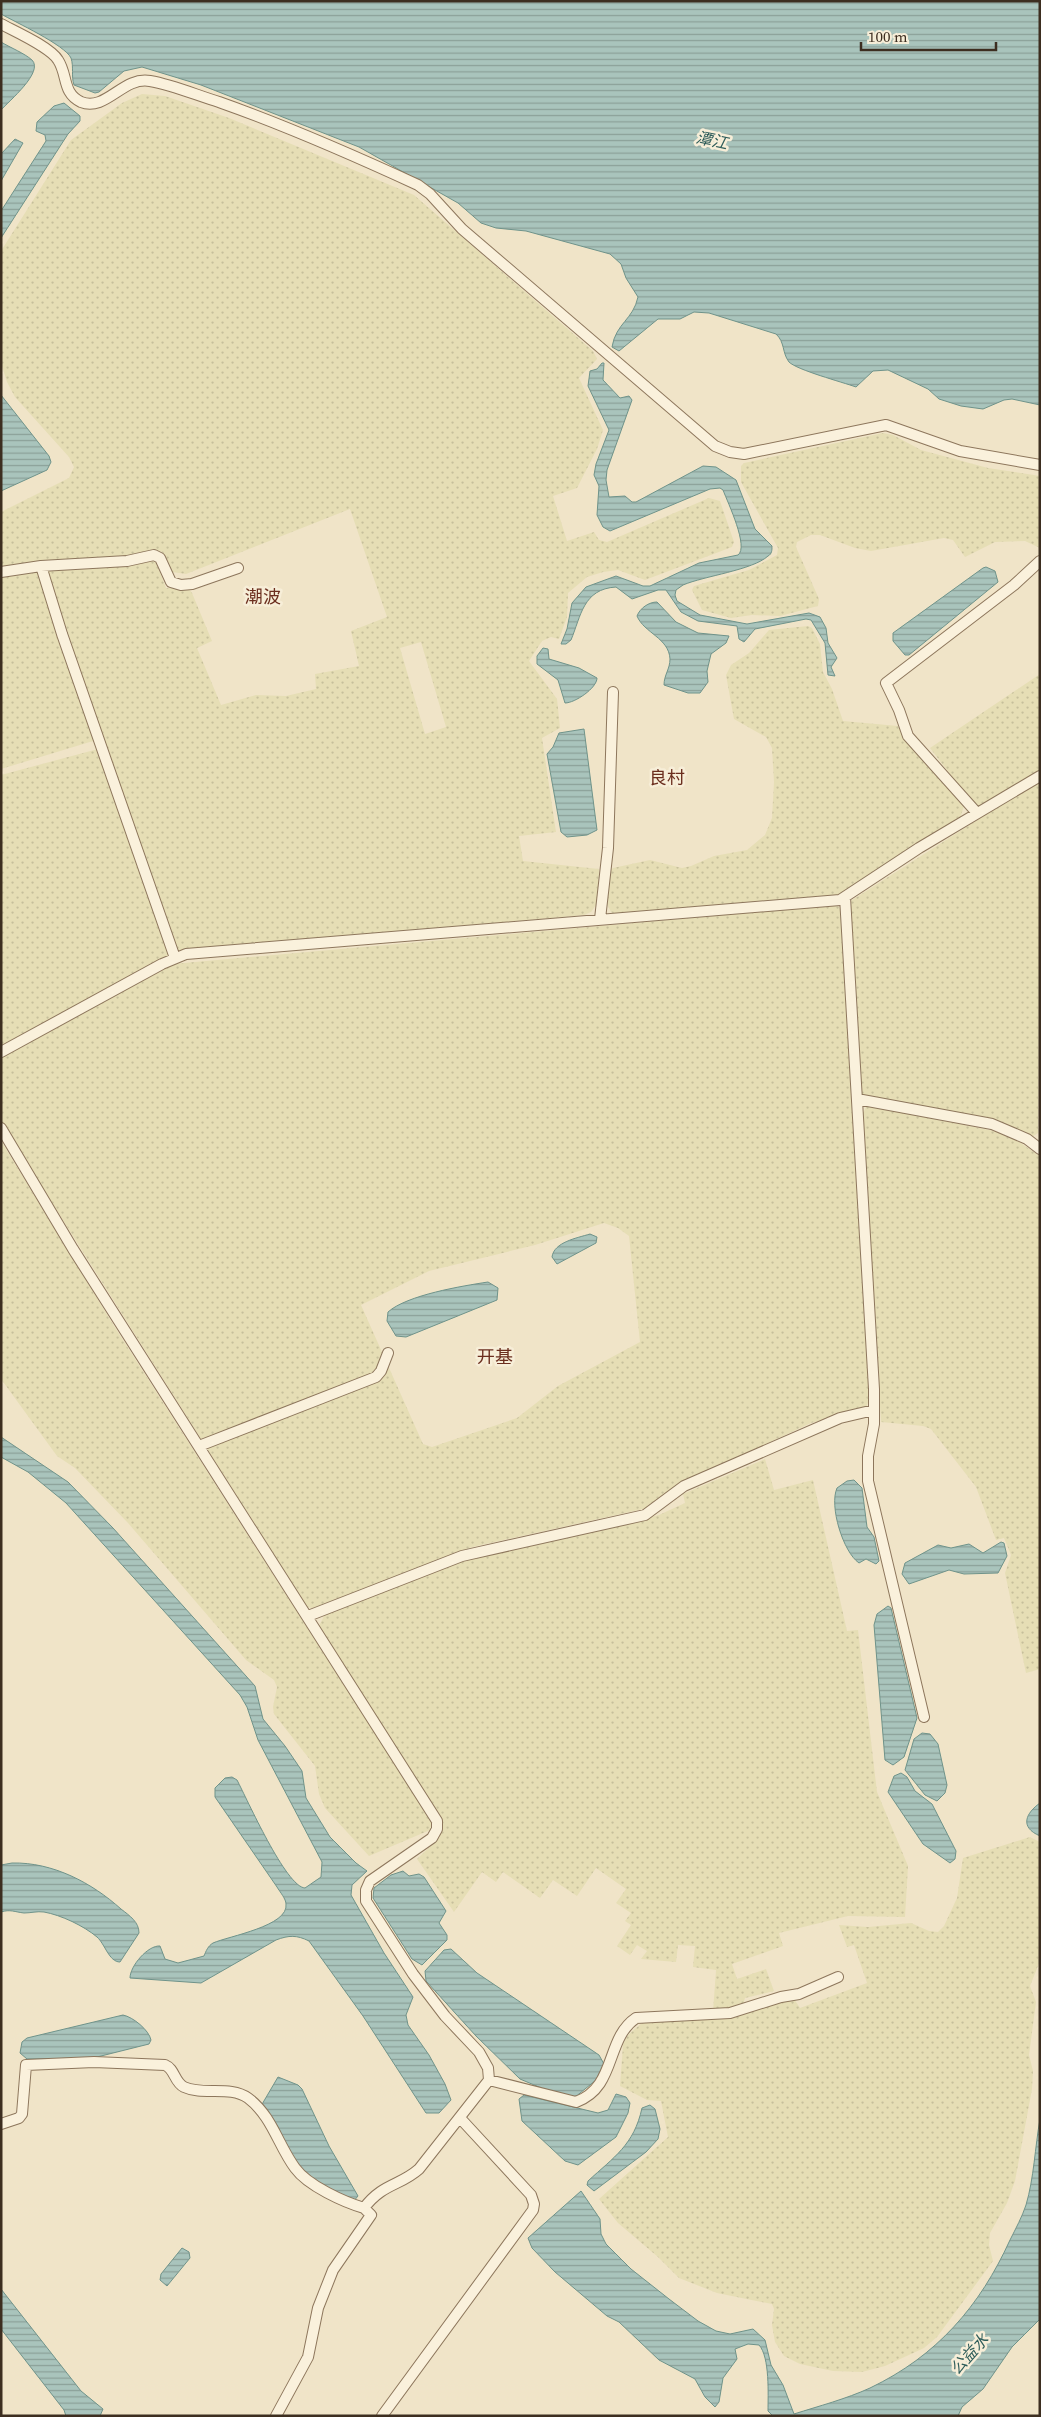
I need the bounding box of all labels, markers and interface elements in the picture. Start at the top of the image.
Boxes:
scale bar [861,20,996,52]
text: 100 m [868,26,908,47]
water label: 潭江 [694,126,732,155]
district label: 潮波 [245,584,281,609]
district label: 良村 [649,765,685,790]
district label: 开基 [477,1344,513,1369]
water label: 公益水 [945,2328,994,2379]

